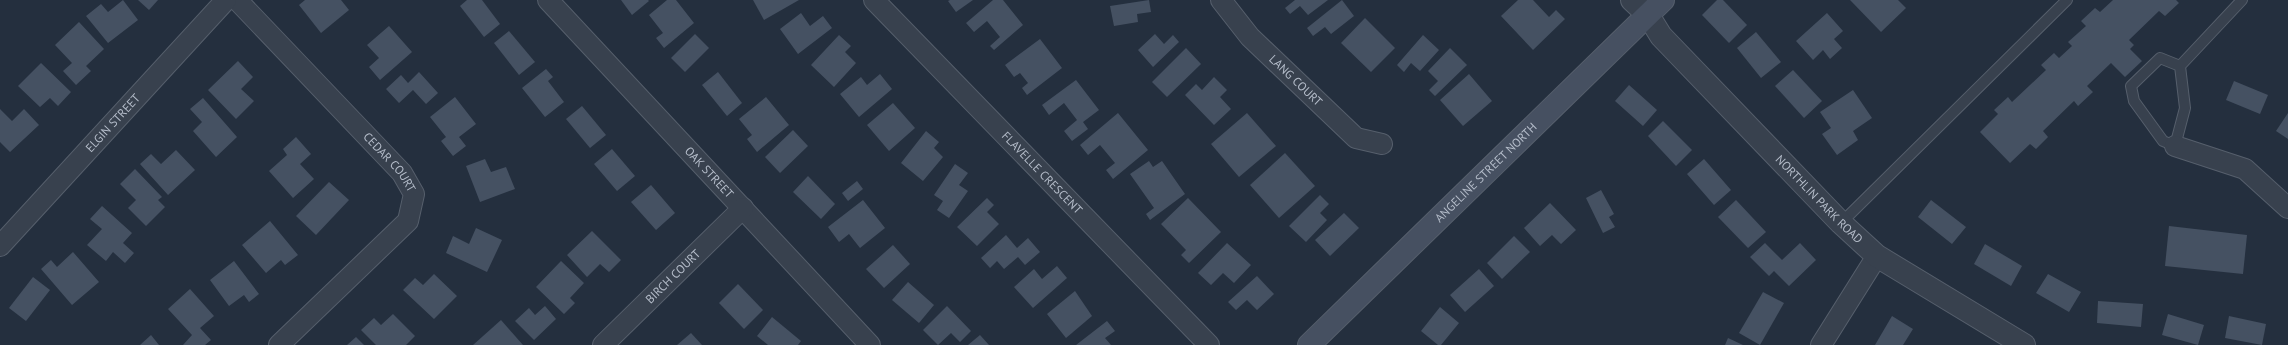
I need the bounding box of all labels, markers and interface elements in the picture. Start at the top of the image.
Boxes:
street label: LANG COURT [1266,51,1326,109]
street label: ELGIN STREET [82,90,143,155]
street label: ANGELINE STREET NORTH [1432,119,1540,225]
street label: FLAVELLE CRESCENT [999,128,1086,217]
street label: CEDAR COURT [360,129,419,195]
street label: OAK STREET [682,143,737,201]
street label: NORTHLIN PARK ROAD [1773,152,1866,246]
street label: BIRCH COURT [642,246,704,306]

